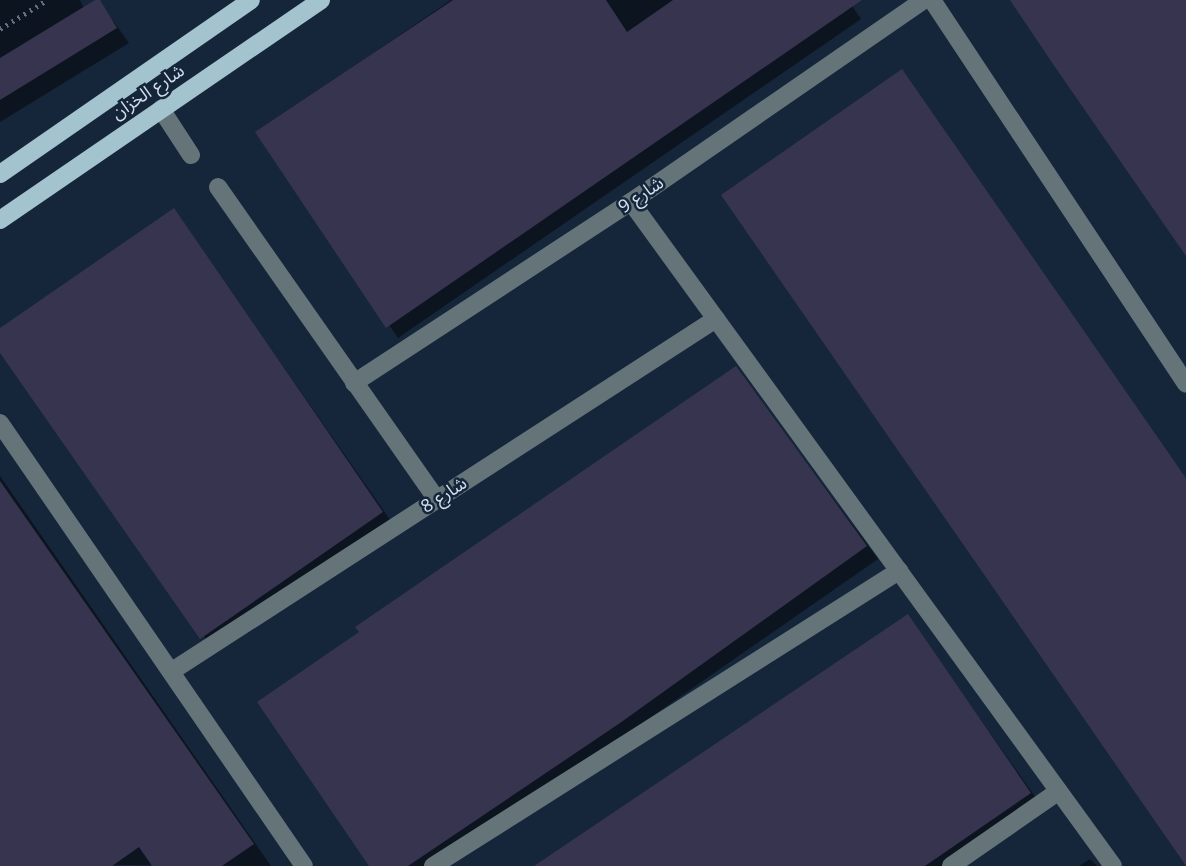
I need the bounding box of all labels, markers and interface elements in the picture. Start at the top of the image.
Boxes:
street label: شارع الخزان [107,60,189,124]
street label: شارع 9 [614,172,668,218]
street label: شارع 8 [417,472,471,518]

